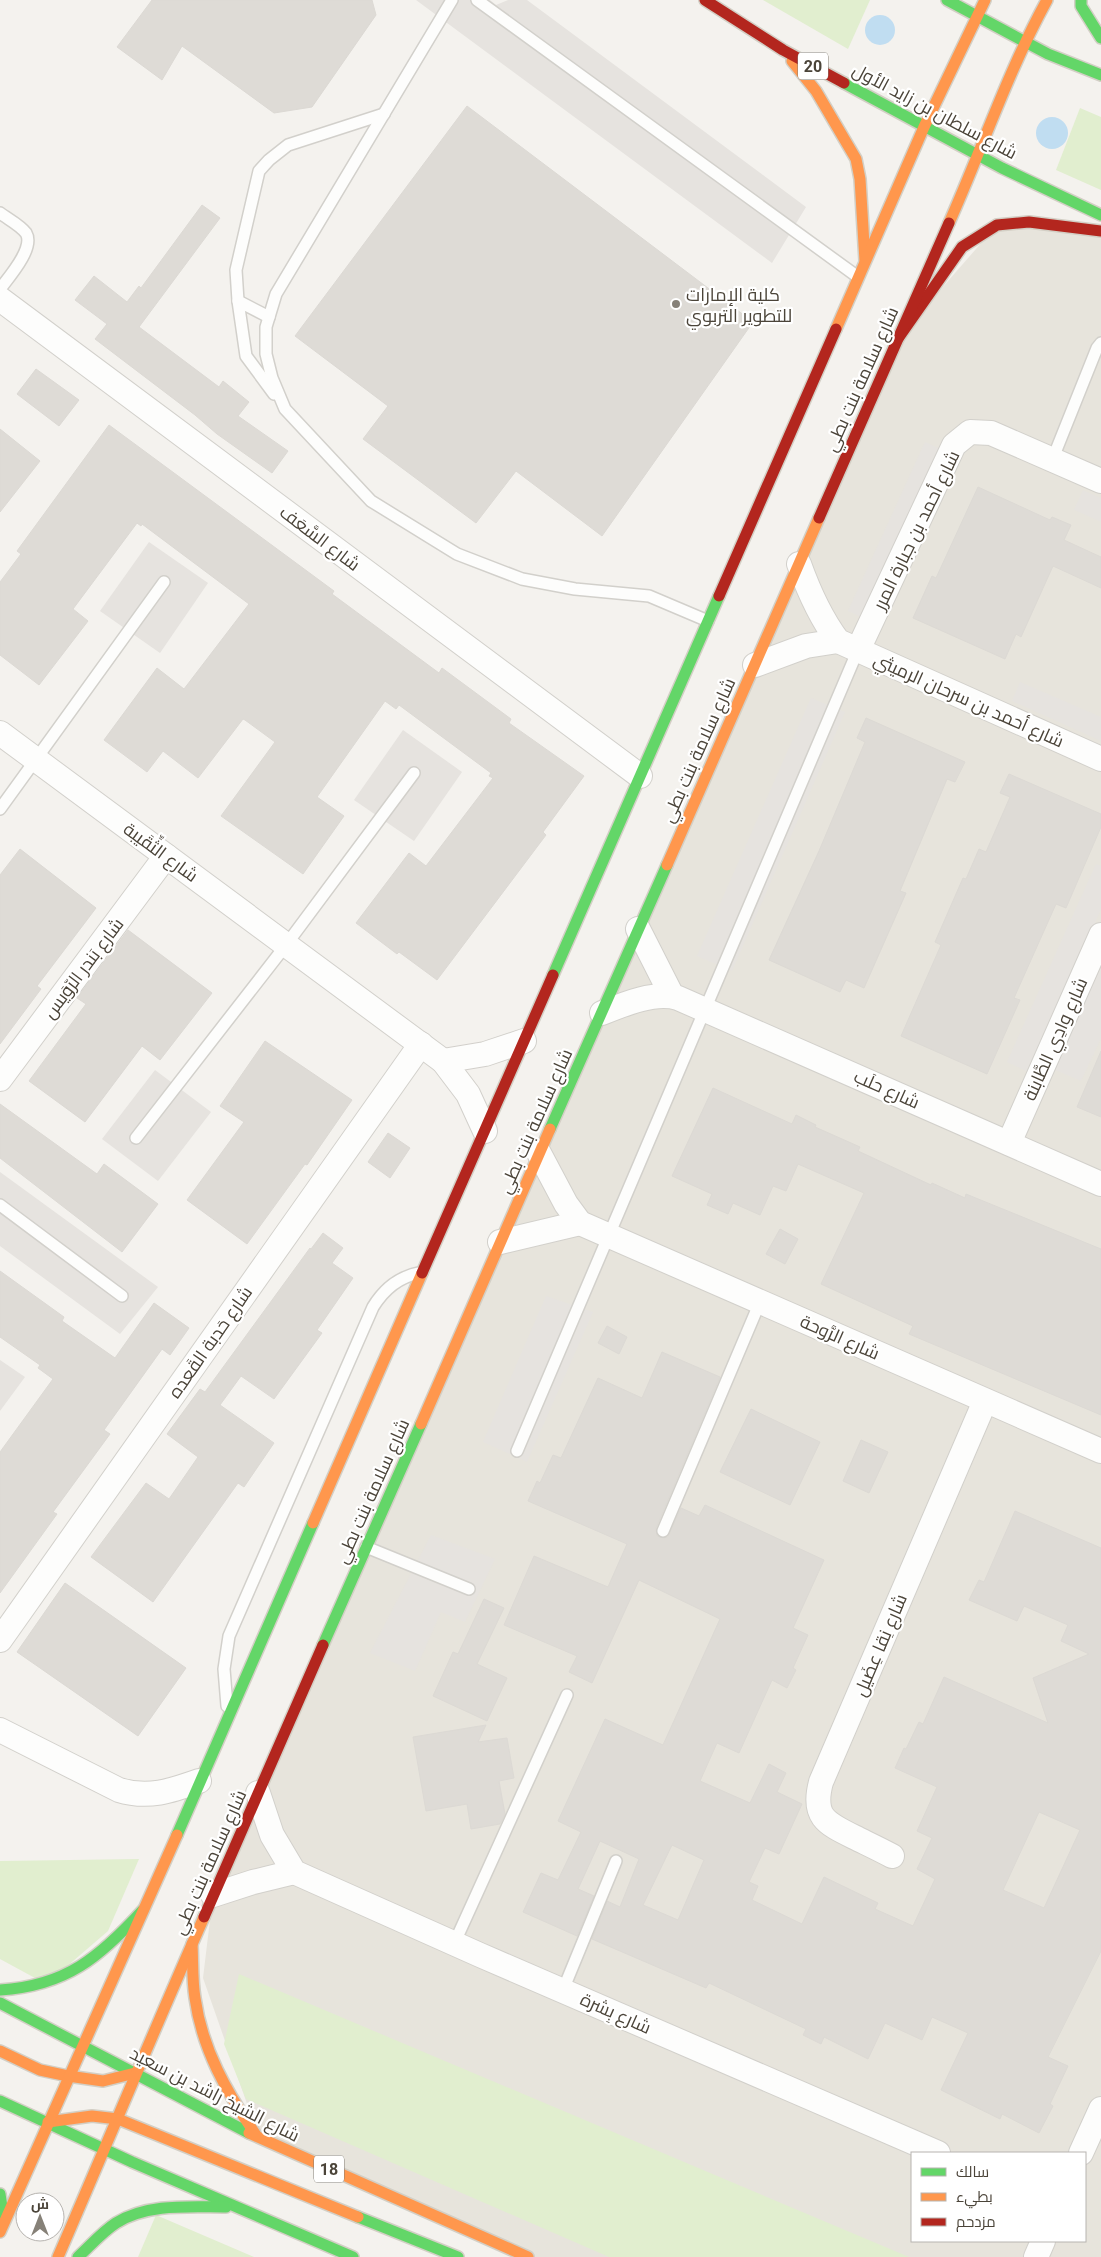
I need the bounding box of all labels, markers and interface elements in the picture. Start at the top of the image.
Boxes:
road number: 20 [798,52,828,80]
street label: شارع سلطان بن زايد الأول [848,59,1021,165]
place label: كلية الإمارات للتطوير التربوي [686,284,792,330]
marker: كلية الإمارات للتطوير التربوي [670,298,682,310]
street label: شارع سلامة بنت بطي [820,303,906,456]
street label: شارع أحمد بن جبارة المرر [868,447,966,615]
street label: شارع السَّعَف [275,501,364,577]
street label: شارع أحمد بن سرحان الرميثي [869,649,1067,755]
street label: شارع سلامة بنت بطي [657,674,743,827]
street label: شارع الثِّقَيبة [118,814,205,888]
street label: شارع بَندر الرّوَيس [38,914,129,1024]
street label: شارع وادِي الطَّابنة [1018,974,1095,1105]
street label: شارع سلامة بنت بطي [494,1045,580,1198]
street label: شارع حلَب [850,1065,923,1115]
street label: شارع حَدبة القَعده [164,1282,258,1403]
street label: شارع الرَّوحة [796,1310,883,1366]
street label: شارع سلامة بنت بطي [331,1415,417,1568]
street label: شارع نِقا عِضَيل [849,1591,913,1700]
street label: شارع سلامة بنت بطي [168,1786,254,1939]
street label: شارع بِشرة [577,1988,655,2040]
street label: شارع الشيخ راشد بن سعيد [126,2042,303,2148]
legend [911,2152,1086,2242]
road number: 18 [314,2156,344,2182]
text: سالك [956,2163,989,2181]
text: بطيء [956,2188,993,2209]
north arrow [15,2192,65,2242]
text: ش [31,2196,49,2213]
text: مزدحم [956,2213,996,2232]

